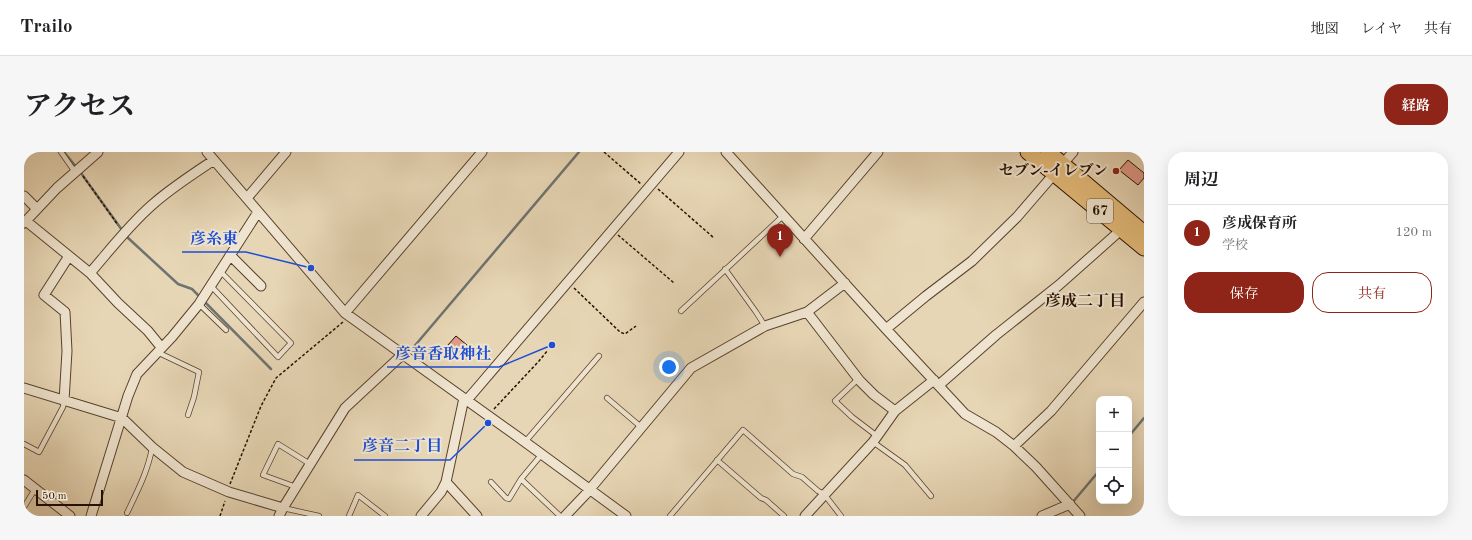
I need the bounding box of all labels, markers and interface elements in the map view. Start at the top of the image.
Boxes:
text: Trailo [20,18,73,37]
text: 地図 [1311,22,1339,36]
text: レイヤ [1361,22,1402,36]
text: 共有 [1424,22,1452,36]
button: 経路 [1384,84,1448,125]
text: アクセス [24,94,135,122]
place label: セブン-イレブン [999,162,1108,179]
marker: セブン-イレブン [1111,166,1121,176]
text: 周辺 [1184,172,1218,189]
road number: 67 [1087,199,1113,223]
text: 彦成保育所 [1222,217,1297,232]
callout: 彦糸東 [182,224,246,252]
pin: 1 [767,224,793,257]
text: 1 [1193,226,1201,239]
text: 120 m [1395,226,1432,239]
text: 彦糸東 [190,230,238,248]
text: 学校 [1222,239,1248,252]
button: 保存 [1184,272,1304,313]
button: 共有 [1312,272,1432,313]
district label: 彦成二丁目 [1045,292,1125,310]
callout: 彦音香取神社 [387,339,499,367]
text: 彦音香取神社 [395,345,491,363]
your location [659,357,679,377]
map controls [1096,396,1132,504]
button: + [1096,396,1132,432]
callout: 彦音二丁目 [354,432,450,460]
button: − [1096,432,1132,468]
text: 彦音二丁目 [362,437,442,455]
button: locate [1096,468,1132,504]
scale bar [36,488,103,507]
text: 50 m [42,491,67,502]

